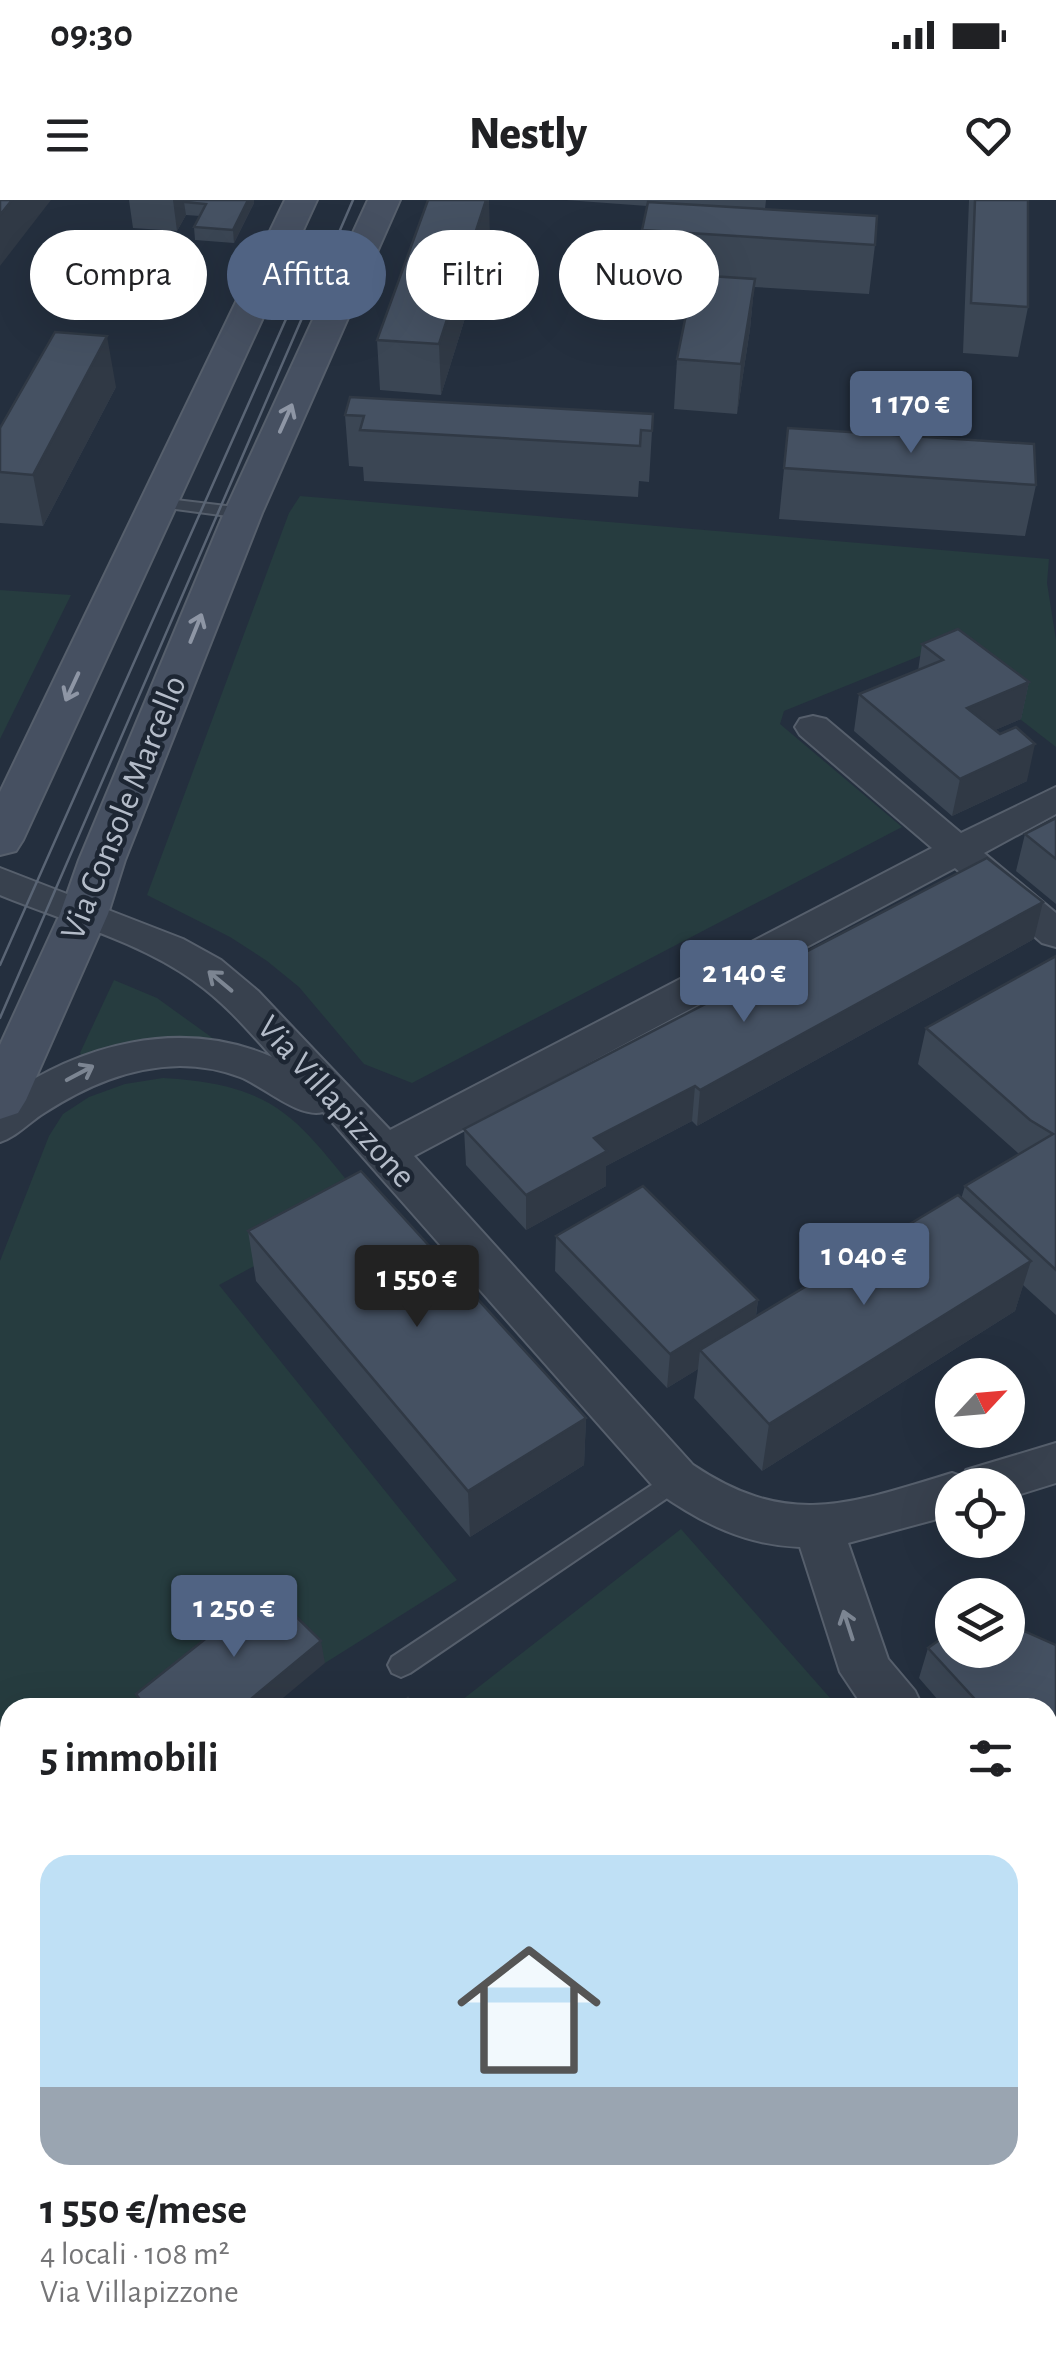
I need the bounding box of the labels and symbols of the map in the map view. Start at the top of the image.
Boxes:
pin: 1 170 € [819,371,1003,456]
one-way arrow [278,404,297,434]
one-way arrow [189,613,207,643]
street label: Via Console Marcello [55,671,193,945]
one-way arrow [62,671,81,701]
pin: 2 140 € [652,940,836,1025]
one-way arrow [208,971,234,993]
street label: Via Villapizzone [250,1009,422,1195]
one-way arrow [65,1062,95,1082]
pin: 1 040 € [772,1223,956,1308]
pin: 1 550 € [325,1245,509,1330]
north arrow [935,1358,1025,1448]
pin: 1 250 € [142,1575,326,1660]
one-way arrow [838,1610,856,1642]

